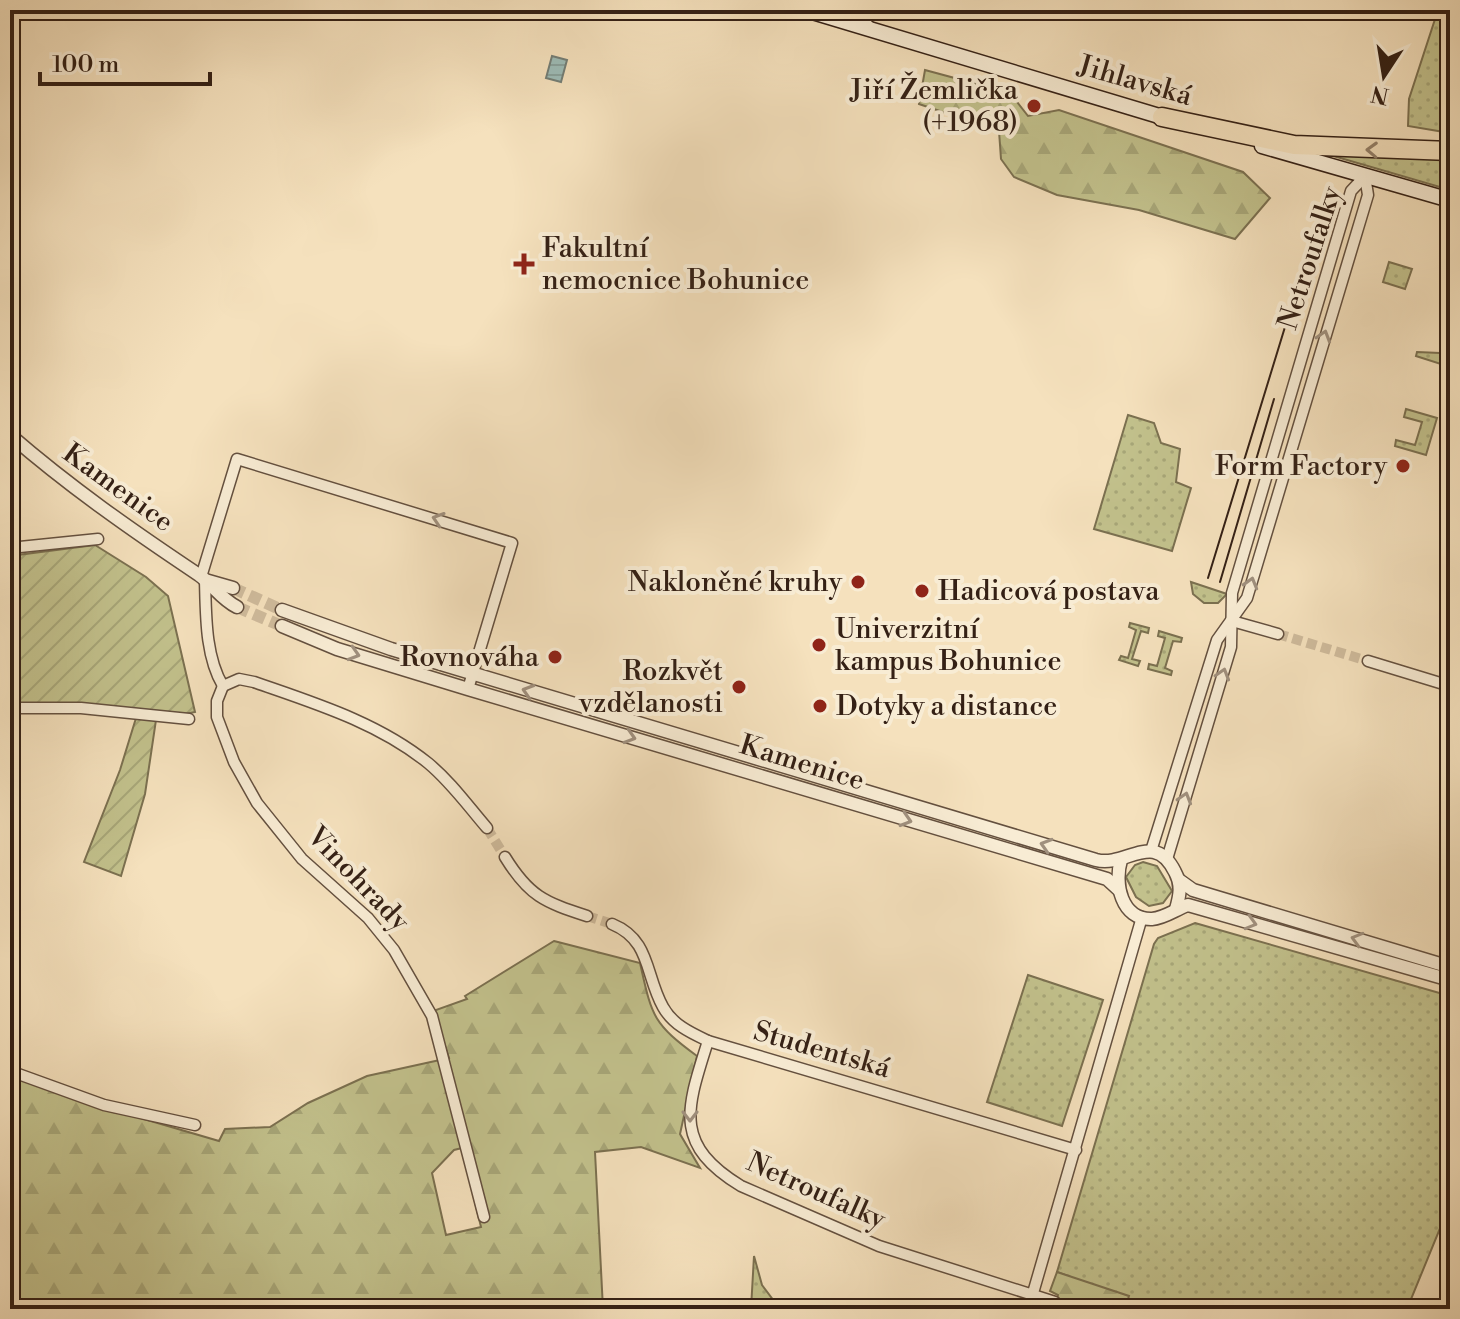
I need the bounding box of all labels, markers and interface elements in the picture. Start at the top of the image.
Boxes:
scale bar [40,36,210,86]
north arrow [1344,36,1424,116]
street label: Jihlavská [1073,48,1197,114]
text: 100 m [52,50,119,80]
place label: Jiří Žemlička (+1968) [849,71,1019,140]
text: N [1368,79,1391,109]
marker: Jiří Žemlička (+1968) [1025,97,1043,115]
one-way arrow [1365,141,1378,158]
street label: Netroufalky [1270,182,1350,334]
place label: Fakultní nemocnice Bohunice [542,231,810,298]
marker: Fakultní nemocnice Bohunice [513,253,535,275]
one-way arrow [1315,330,1331,343]
street label: Kamenice [56,436,180,540]
place label: Form Factory [1215,449,1387,484]
marker: Form Factory [1394,457,1412,475]
one-way arrow [431,512,445,528]
place label: Nakloněné kruhy [628,565,842,600]
marker: Nakloněné kruhy [849,573,867,591]
place label: Hadicová postava [938,574,1160,609]
one-way arrow [1242,577,1259,591]
marker: Hadicová postava [913,582,931,600]
place label: Univerzitní kampus Bohunice [835,612,1062,679]
marker: Univerzitní kampus Bohunice [810,636,828,654]
place label: Rovnováha [400,640,540,675]
one-way arrow [347,645,361,661]
marker: Rovnováha [546,648,564,666]
place label: Rozkvět vzdělanosti [578,654,723,721]
one-way arrow [1214,667,1230,681]
marker: Rozkvět vzdělanosti [730,678,748,696]
one-way arrow [522,684,536,700]
place label: Dotyky a distance [836,689,1058,724]
marker: Dotyky a distance [811,697,829,715]
street label: Kamenice [735,727,869,799]
one-way arrow [623,728,637,744]
one-way arrow [1176,792,1192,806]
one-way arrow [899,811,913,827]
street label: Vinohrady [299,818,417,939]
one-way arrow [1040,838,1053,854]
one-way arrow [1243,914,1257,930]
one-way arrow [1351,932,1364,948]
street label: Studentská [750,1014,895,1086]
one-way arrow [681,1110,699,1123]
street label: Netroufalky [741,1145,891,1237]

